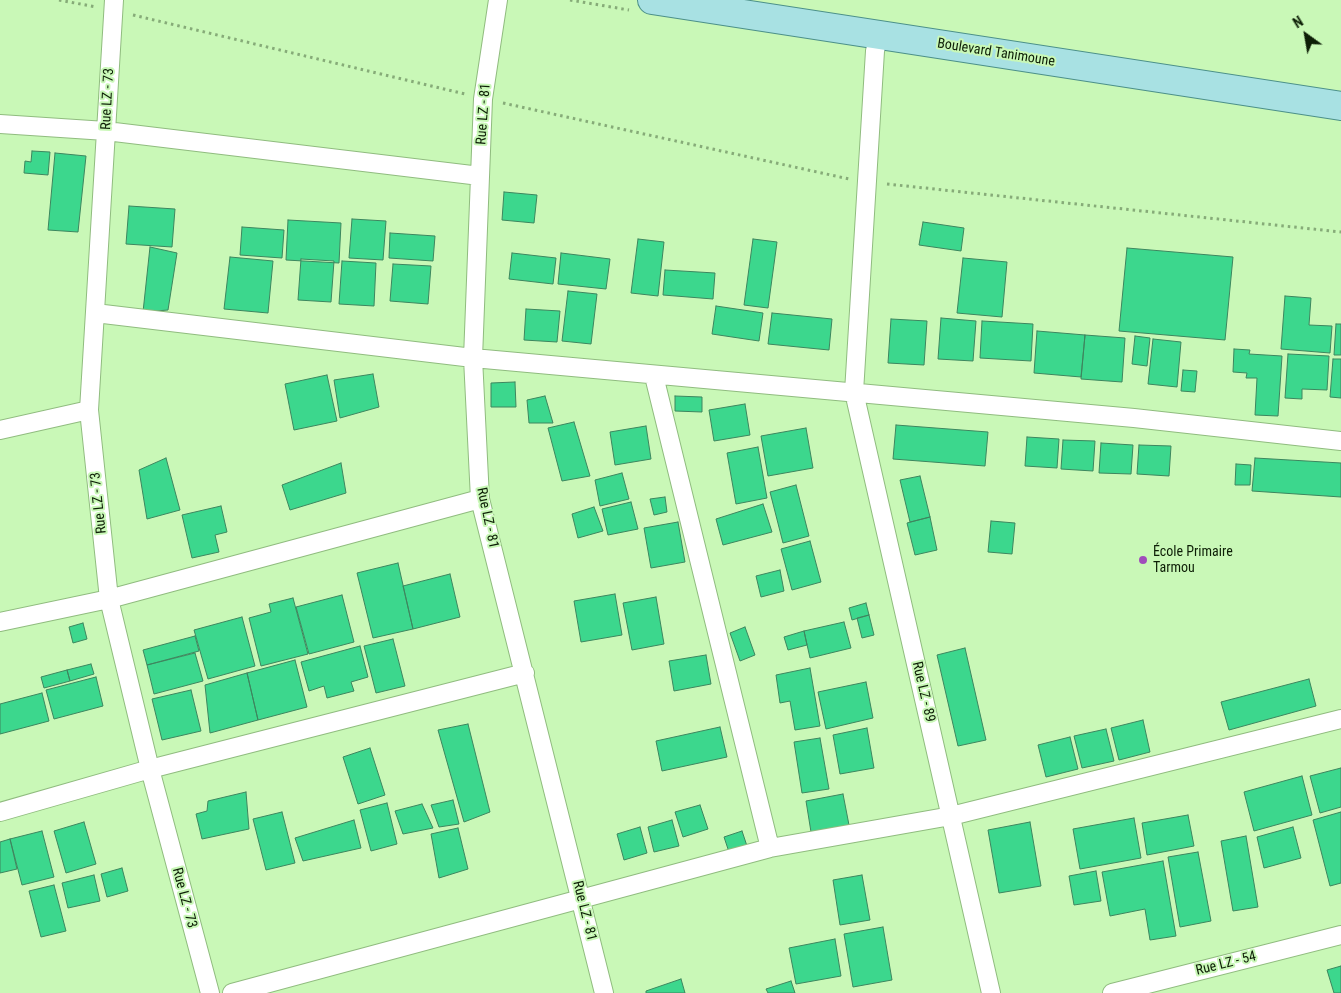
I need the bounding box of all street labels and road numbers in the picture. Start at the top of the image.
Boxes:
street label: Boulevard Tanimoune [936,35,1056,71]
street label: Rue LZ - 73 [98,68,118,130]
street label: Rue LZ - 81 [473,83,495,145]
street label: Rue LZ - 73 [87,471,111,535]
street label: Rue LZ - 81 [472,486,502,550]
street label: Rue LZ - 89 [908,660,938,724]
street label: Rue LZ - 73 [168,866,200,930]
street label: Rue LZ - 81 [568,879,600,943]
street label: Rue LZ - 54 [1194,948,1258,980]

